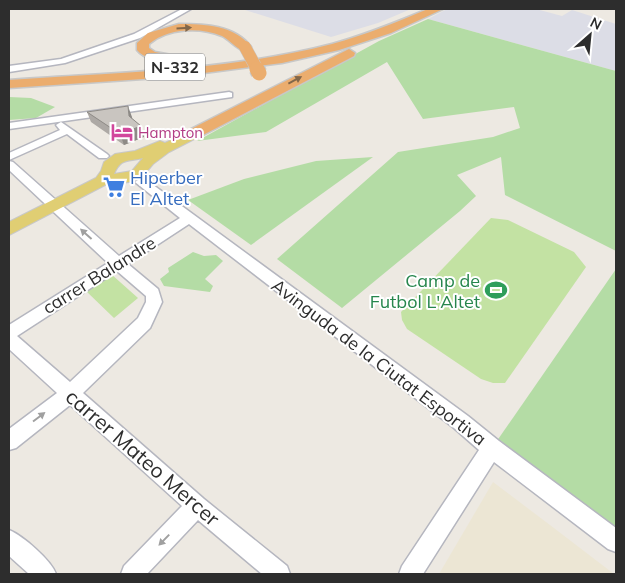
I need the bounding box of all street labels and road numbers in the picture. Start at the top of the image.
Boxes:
road number: N-332 [145,54,205,80]
street label: carrer Balandre [38,231,160,319]
street label: Avinguda de la Ciutat Esportiva [267,274,491,450]
street label: carrer Mateo Mercer [61,383,226,531]

